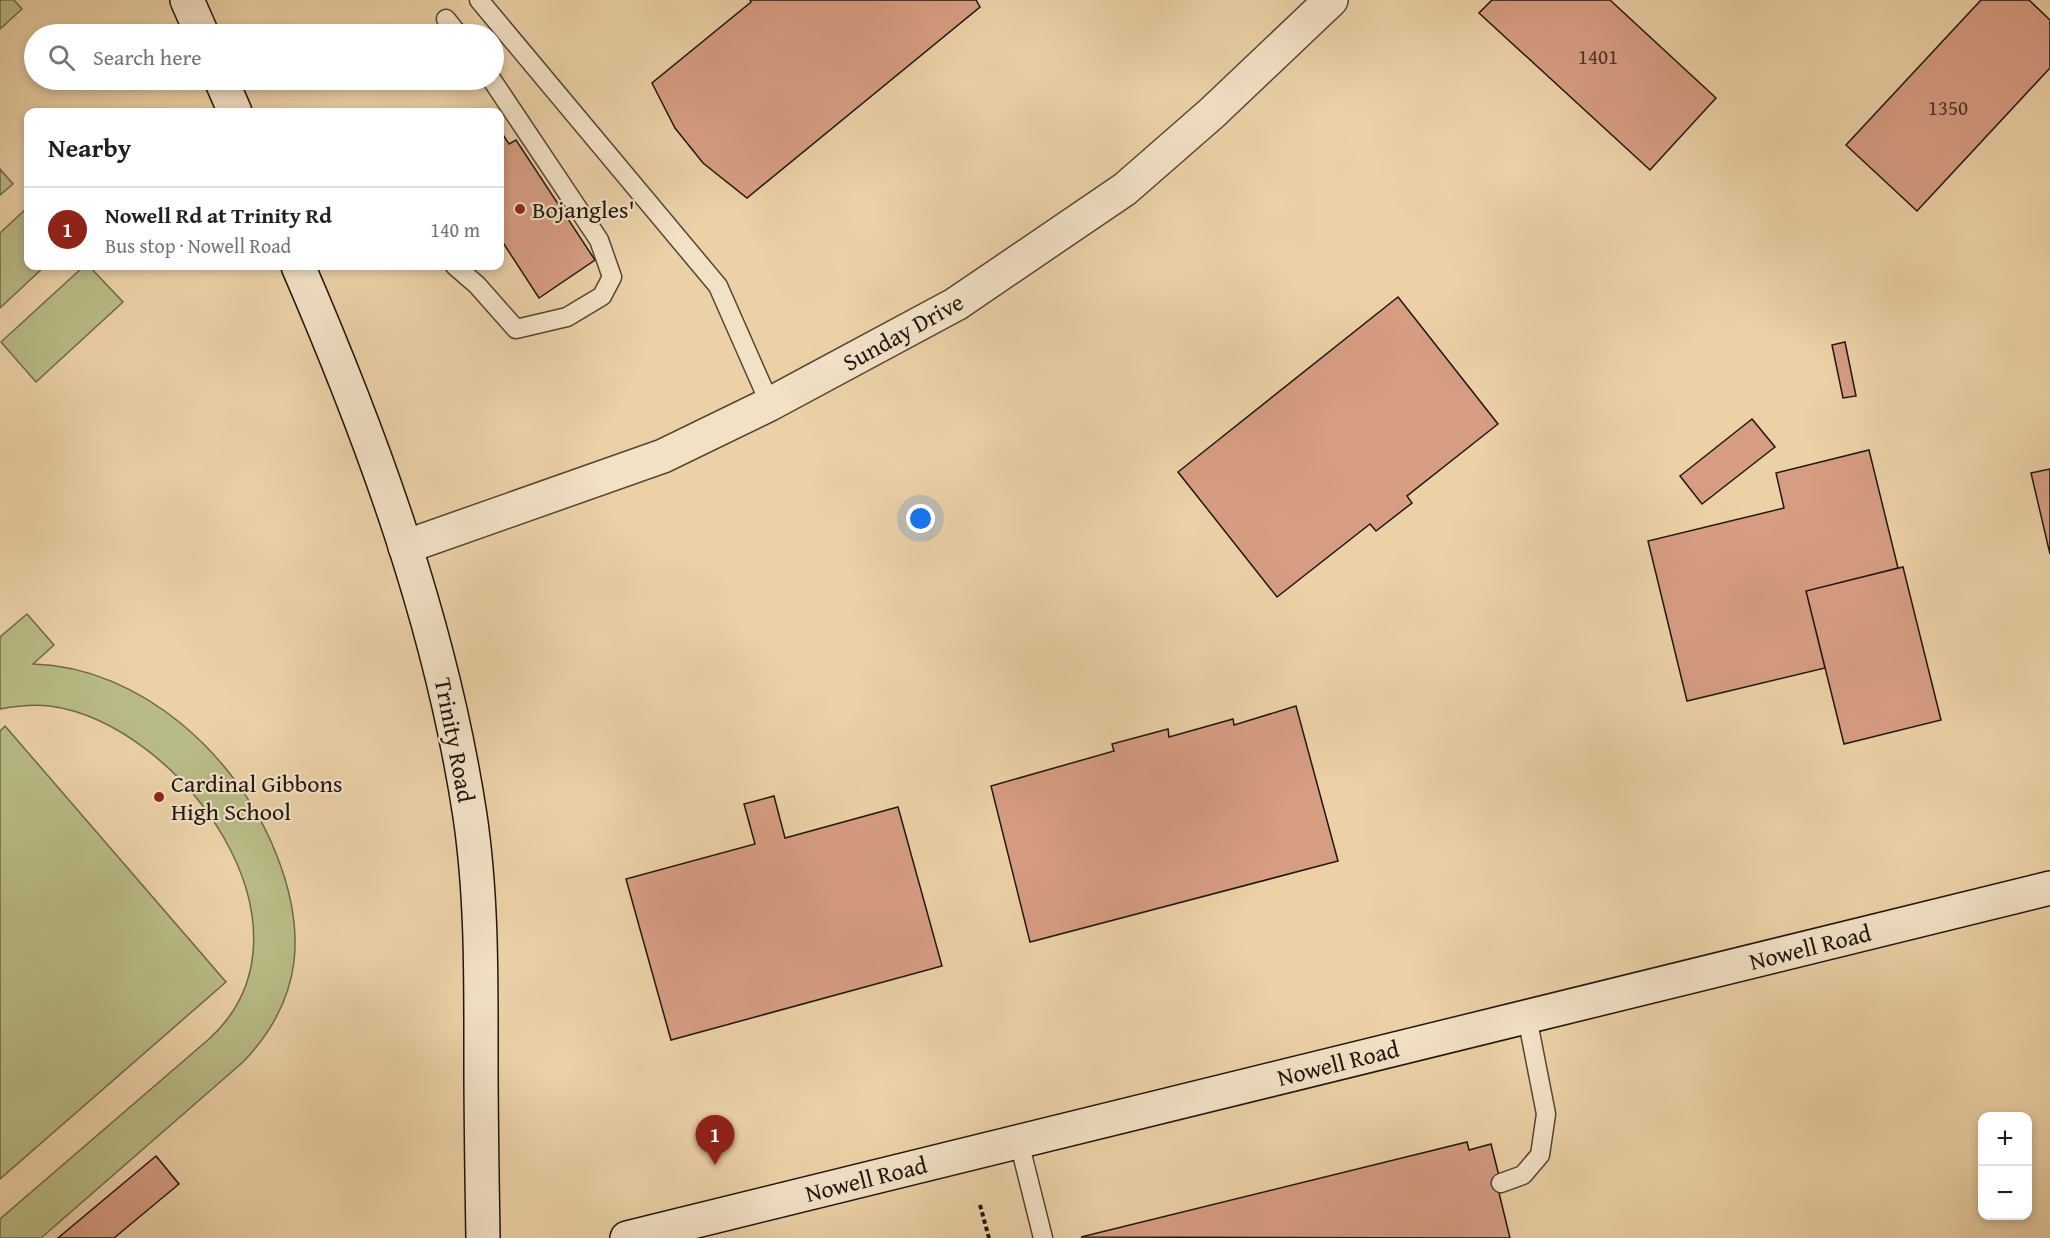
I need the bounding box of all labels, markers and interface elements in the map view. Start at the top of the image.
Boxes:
search box [24,24,504,90]
icon: search [45,41,78,74]
text: Search here [93,41,202,73]
house number: 1401 [1578,41,1618,72]
house number: 1350 [1928,92,1968,123]
text: Nearby [48,128,131,167]
place label: Bojangles' [532,192,635,227]
text: Nowell Rd at Trinity Rd [105,199,332,231]
marker: Bojangles' [513,202,527,216]
text: 1 [62,215,73,244]
text: 140 m [430,215,480,244]
text: Bus stop · Nowell Road [105,231,291,260]
street label: Sunday Drive [836,284,970,380]
your location [906,504,935,533]
street label: Trinity Road [426,675,484,805]
place label: Cardinal Gibbons High School [171,766,342,829]
marker: Cardinal Gibbons High School [152,790,166,804]
street label: Nowell Road [1745,915,1875,979]
street label: Nowell Road [1273,1031,1403,1095]
map controls [1978,1112,2032,1220]
button: + [1978,1112,2032,1166]
pin: 1 [696,1116,734,1165]
street label: Nowell Road [801,1147,931,1211]
button: − [1978,1166,2032,1220]

